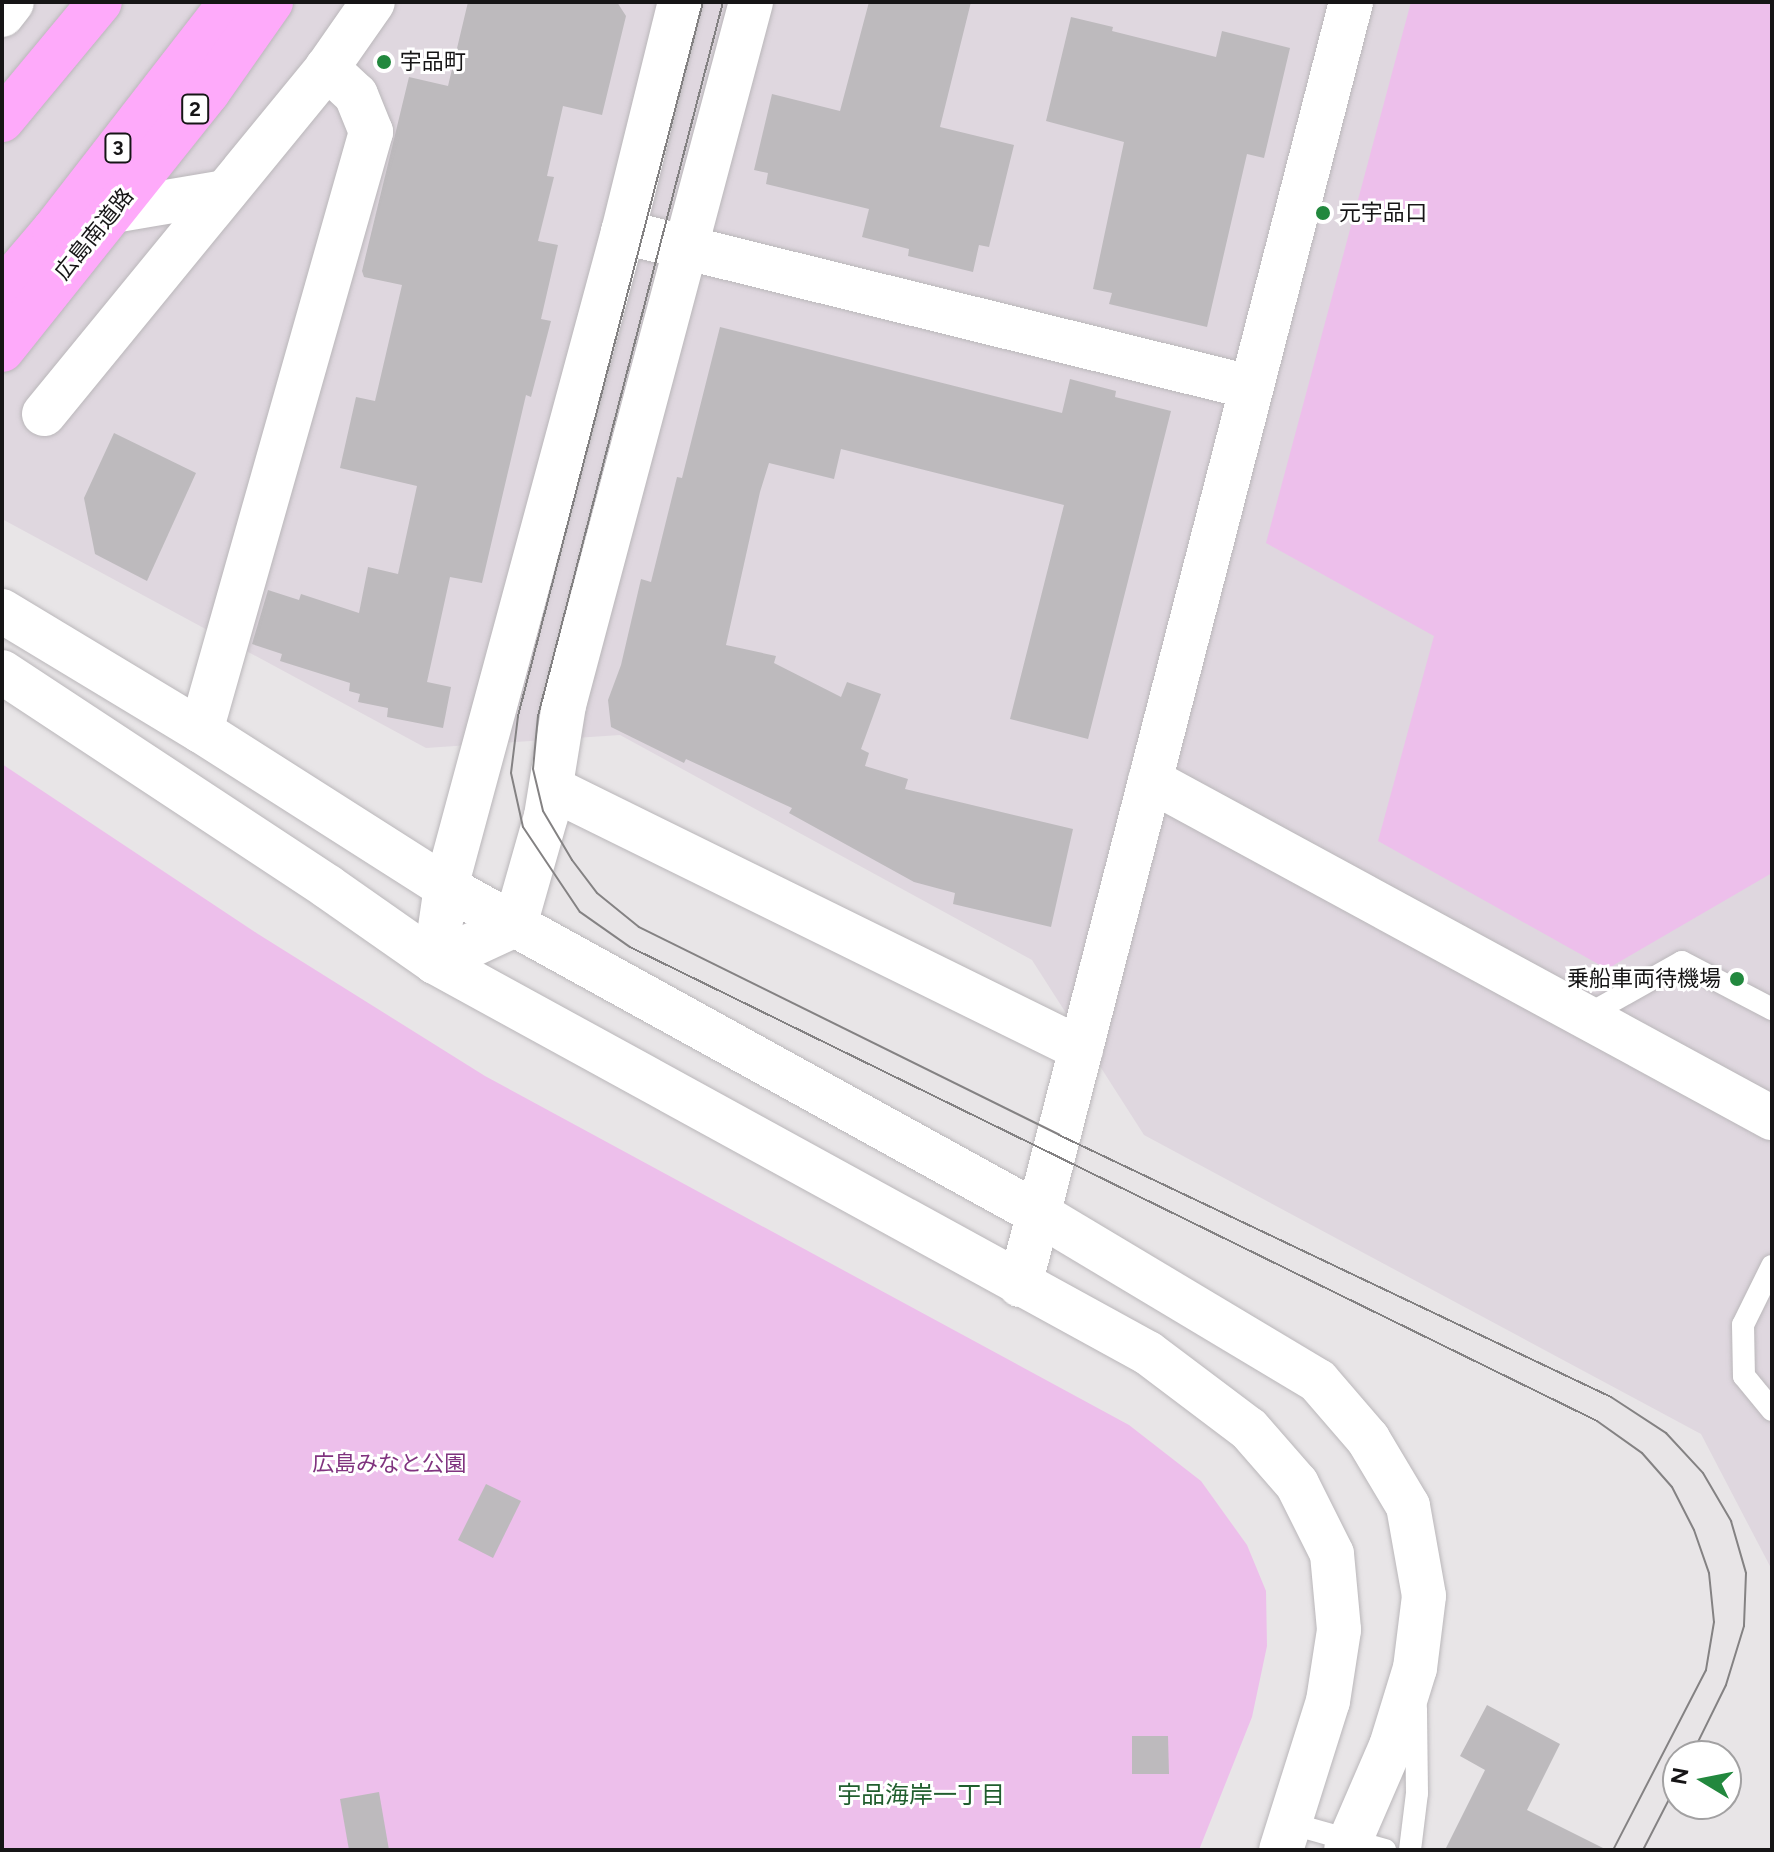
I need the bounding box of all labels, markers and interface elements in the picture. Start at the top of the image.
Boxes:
place label: 宇品町 [400,49,466,75]
marker: 宇品町 [375,53,393,71]
road number: 2 [181,93,209,125]
road number: 3 [104,132,132,164]
street label: 広島南道路 [49,183,139,285]
place label: 元宇品口 [1339,200,1427,226]
marker: 元宇品口 [1314,204,1332,222]
place label: 乗船車両待機場 [1567,966,1721,992]
marker: 乗船車両待機場 [1728,970,1746,988]
park label: 広島みなと公園 [312,1451,466,1477]
north arrow [1662,1740,1742,1820]
text: N [1665,1765,1695,1787]
district label: 宇品海岸一丁目 [837,1781,1005,1809]

